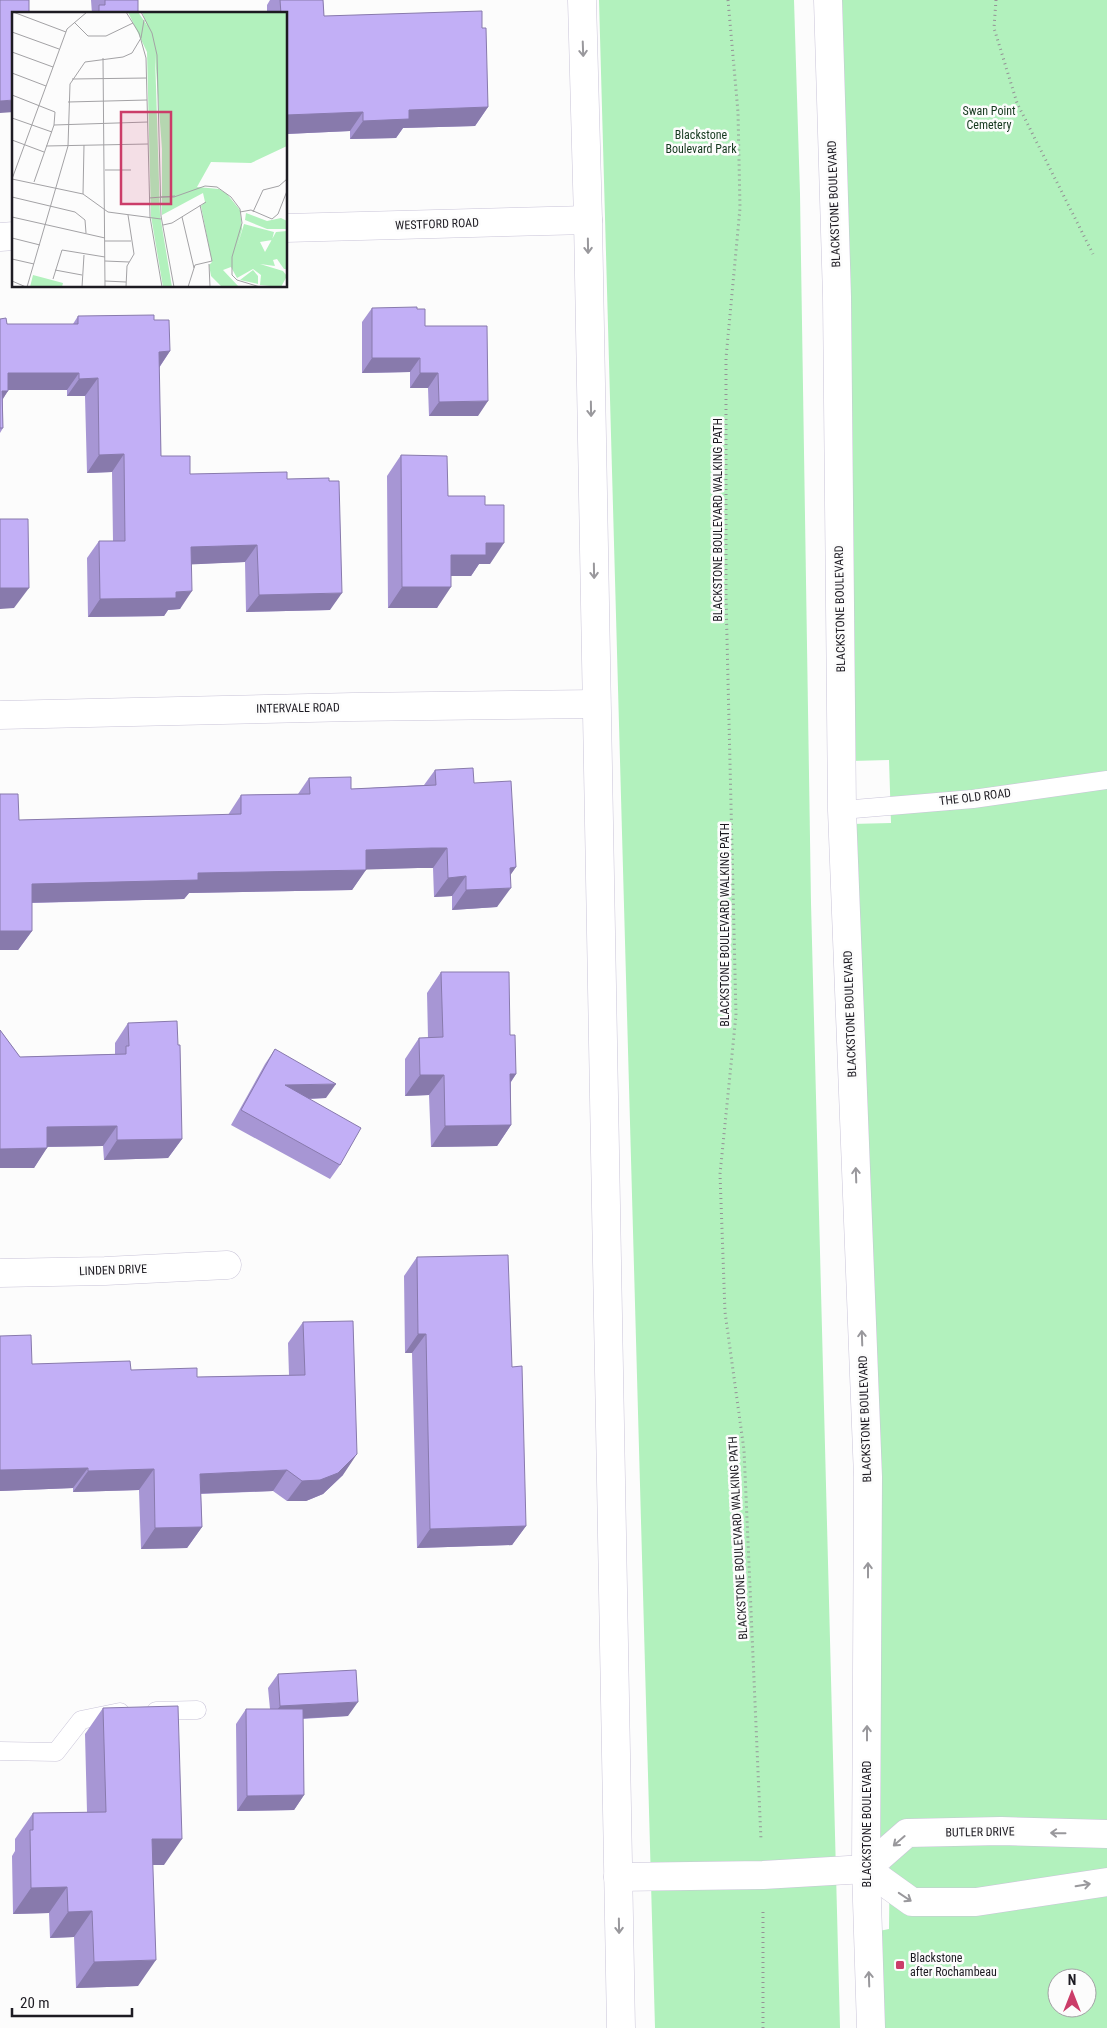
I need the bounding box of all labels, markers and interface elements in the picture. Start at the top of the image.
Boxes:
inset map [12,12,288,288]
one-way arrow [578,40,588,56]
park label: Swan Point Cemetery [962,104,1016,132]
park label: Blackstone Boulevard Park [665,128,737,156]
street label: BLACKSTONE BOULEVARD [825,140,843,268]
street label: WESTFORD ROAD [395,216,479,232]
one-way arrow [584,238,593,254]
one-way arrow [586,400,596,416]
street label: BLACKSTONE BOULEVARD WALKING PATH [711,418,725,622]
street label: BLACKSTONE BOULEVARD [832,545,848,673]
one-way arrow [589,562,599,579]
street label: INTERVALE ROAD [256,700,340,716]
street label: THE OLD ROAD [938,786,1012,808]
street label: BLACKSTONE BOULEVARD WALKING PATH [718,823,732,1027]
street label: BLACKSTONE BOULEVARD [841,950,859,1078]
one-way arrow [851,1168,861,1184]
street label: LINDEN DRIVE [79,1262,147,1278]
one-way arrow [858,1330,867,1346]
street label: BLACKSTONE BOULEVARD [856,1355,874,1483]
street label: BLACKSTONE BOULEVARD WALKING PATH [726,1436,750,1640]
one-way arrow [863,1562,873,1578]
one-way arrow [862,1725,872,1741]
street label: BLACKSTONE BOULEVARD [860,1760,874,1887]
street label: BUTLER DRIVE [945,1824,1015,1840]
one-way arrow [1051,1828,1067,1837]
one-way arrow [892,1835,905,1846]
one-way arrow [1074,1880,1090,1890]
one-way arrow [898,1892,912,1902]
one-way arrow [614,1917,624,1933]
place label: Blackstone after Rochambeau [910,1951,997,1979]
marker: Blackstone after Rochambeau [894,1959,906,1971]
north arrow [1047,1968,1097,2018]
one-way arrow [865,1972,874,1988]
text: N [1068,1972,1076,1988]
scale bar [12,1986,132,2018]
text: 20 m [20,1994,50,2012]

